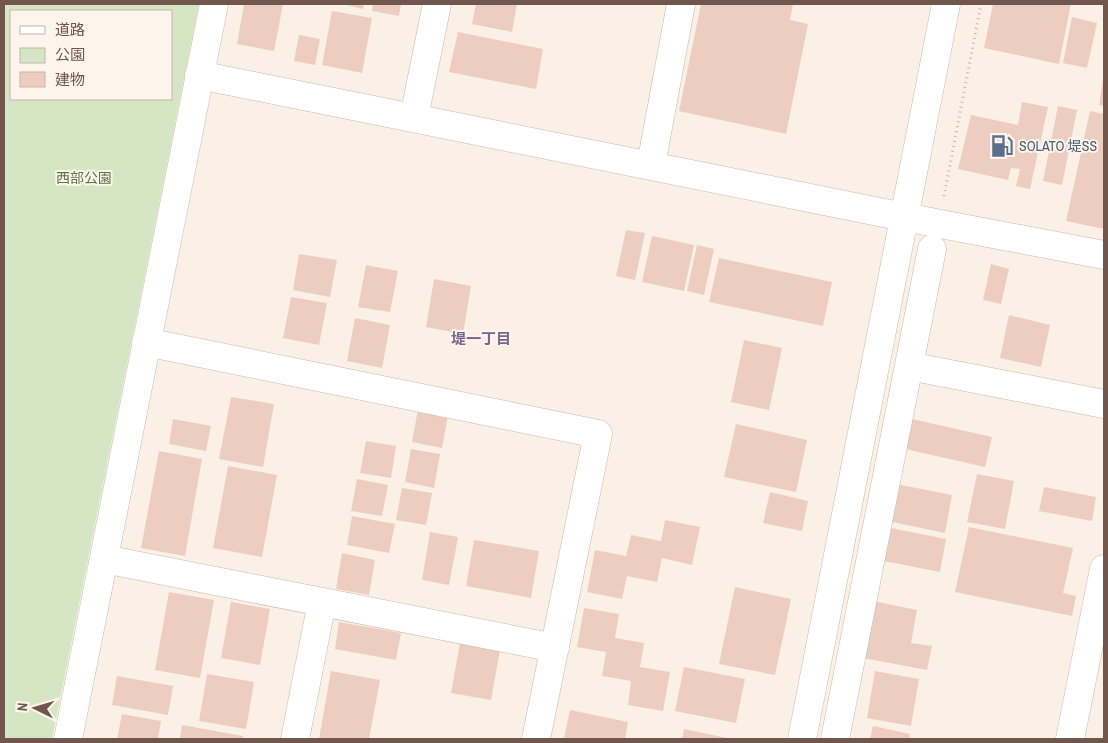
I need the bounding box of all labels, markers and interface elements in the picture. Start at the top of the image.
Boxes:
legend [10,10,172,100]
text: 道路 [55,19,85,40]
text: 公園 [55,44,85,65]
text: 建物 [55,69,85,90]
fuel station icon: SOLATO 堤SS [989,133,1015,159]
place label: SOLATO 堤SS [1019,137,1097,155]
park label: 西部公園 [56,169,112,187]
district label: 堤一丁目 [451,328,511,349]
north arrow [10,683,60,733]
text: N [13,702,31,712]

